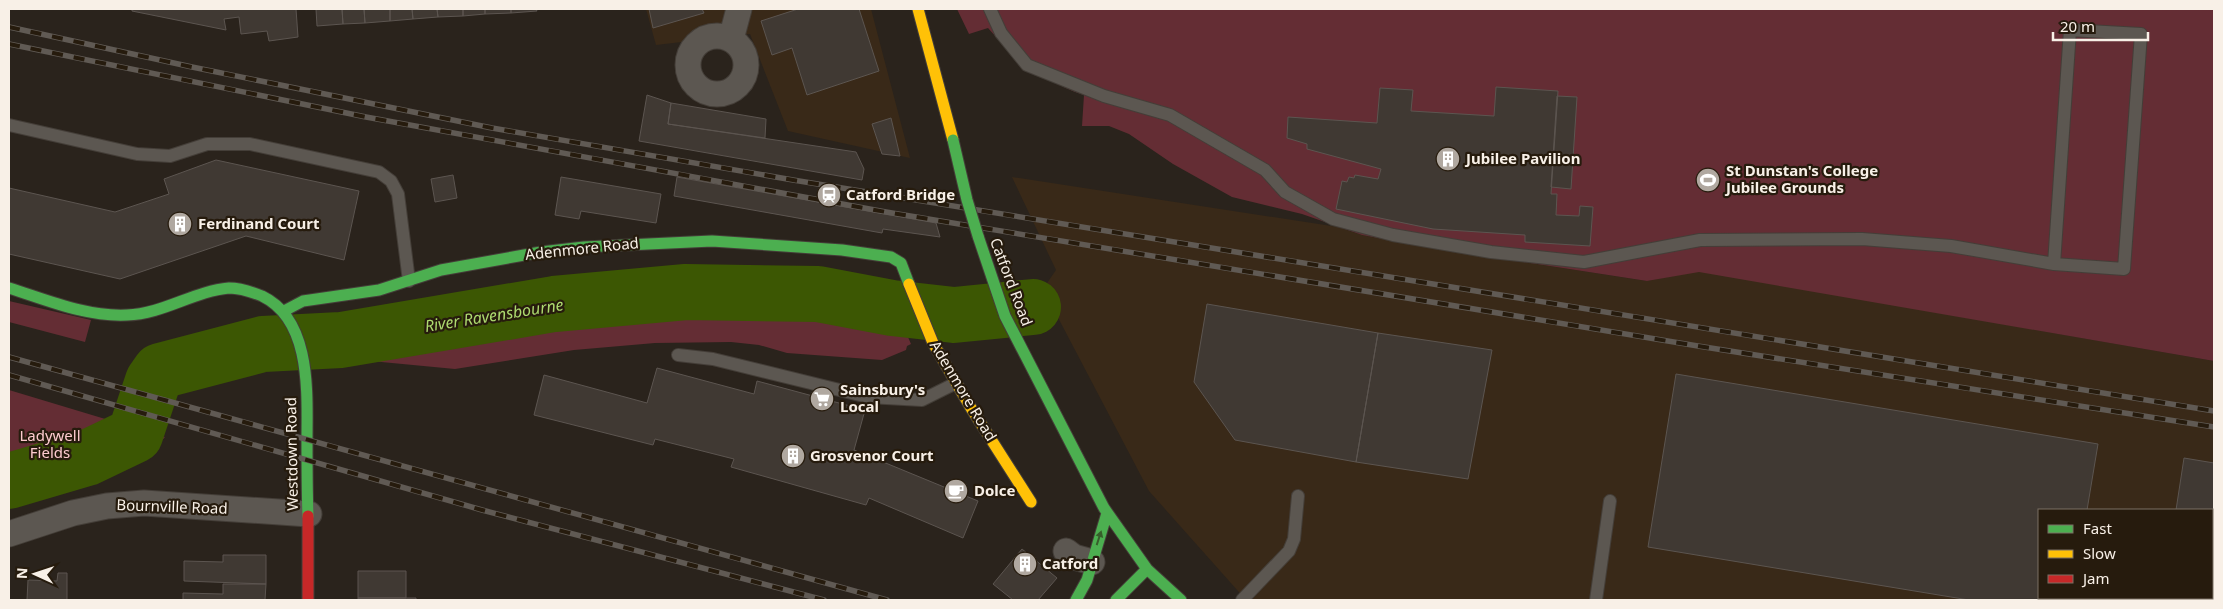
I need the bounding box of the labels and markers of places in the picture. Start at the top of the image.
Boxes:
building icon: Jubilee Pavilion [1435,146,1461,172]
place label: Jubilee Pavilion [1464,148,1580,168]
place label: St Dunstan's College Jubilee Grounds [1724,160,1878,197]
sports icon: St Dunstan's College Jubilee Grounds [1695,167,1721,193]
station icon: Catford Bridge [816,182,842,208]
place label: Catford Bridge [846,184,955,204]
building icon: Ferdinand Court [167,211,193,237]
place label: Ferdinand Court [198,213,320,233]
place label: Sainsbury's Local [840,379,925,416]
supermarket icon: Sainsbury's Local [809,386,835,412]
building icon: Grosvenor Court [780,443,806,469]
place label: Grosvenor Court [810,445,934,465]
cafe icon: Dolce [943,478,969,504]
place label: Dolce [974,480,1016,500]
building icon: Catford [1012,551,1038,577]
place label: Catford [1042,553,1098,573]

